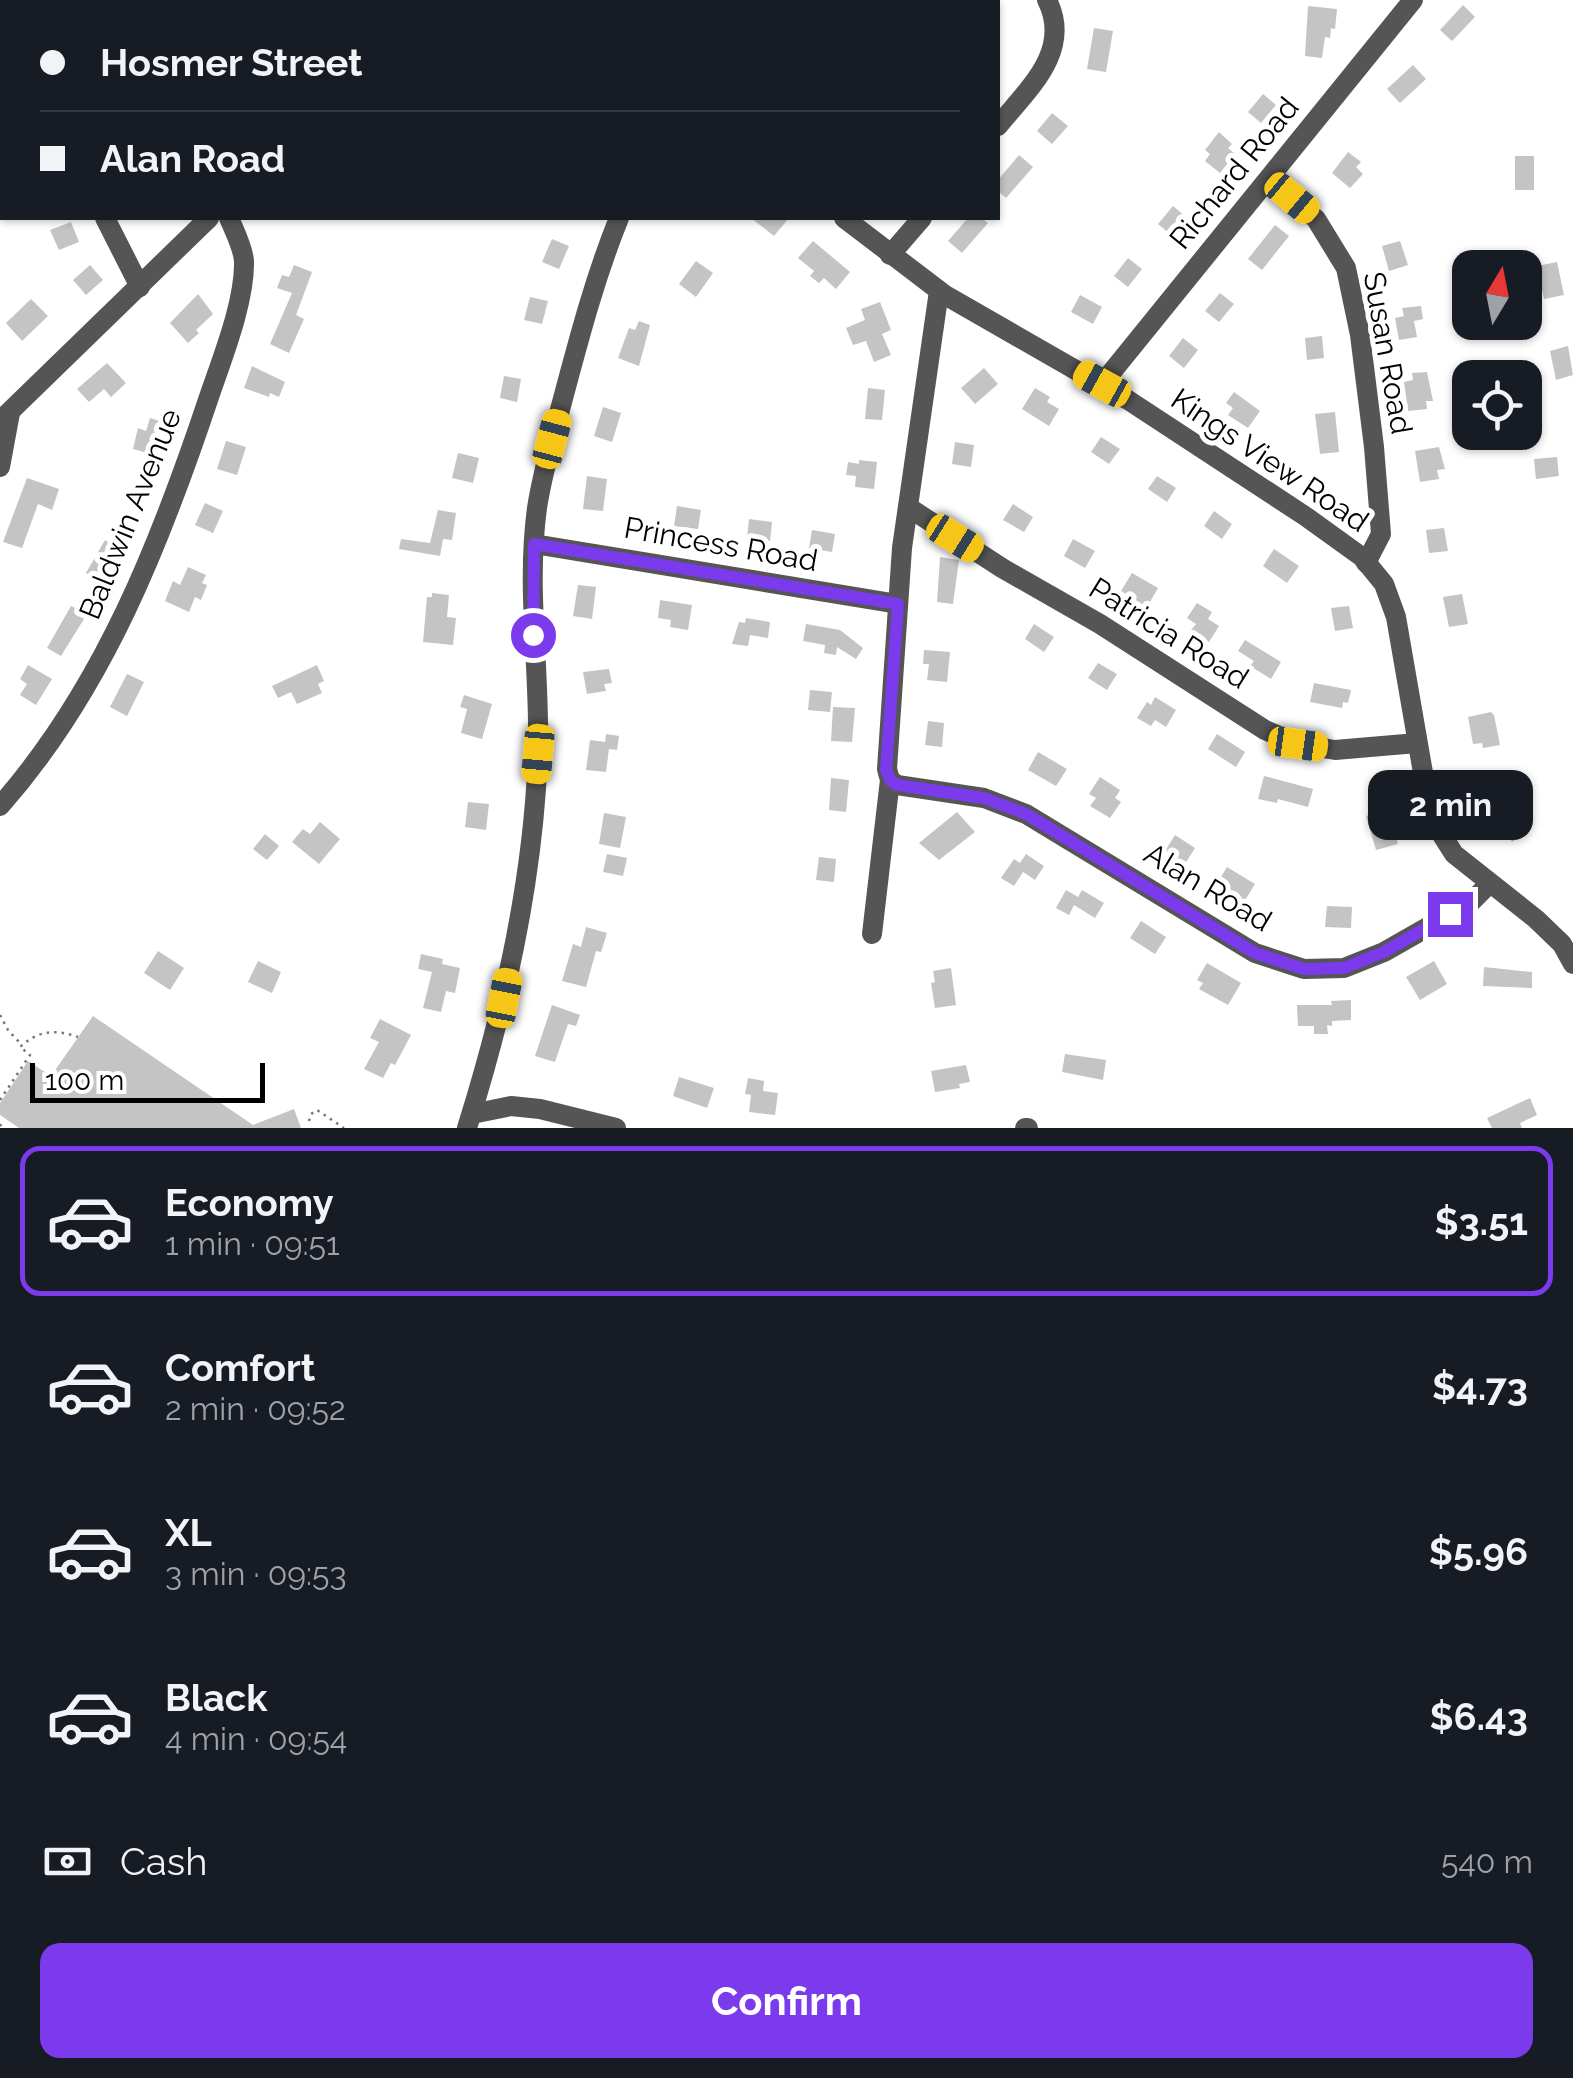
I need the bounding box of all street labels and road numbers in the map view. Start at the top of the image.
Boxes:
street label: Richard Road [1162,90,1306,256]
street label: Susan Road [1357,269,1419,437]
street label: Kings View Road [1165,381,1375,539]
street label: Baldwin Avenue [72,404,188,624]
street label: Princess Road [622,510,820,578]
street label: Patricia Road [1083,570,1255,696]
street label: Alan Road [1138,835,1278,939]

